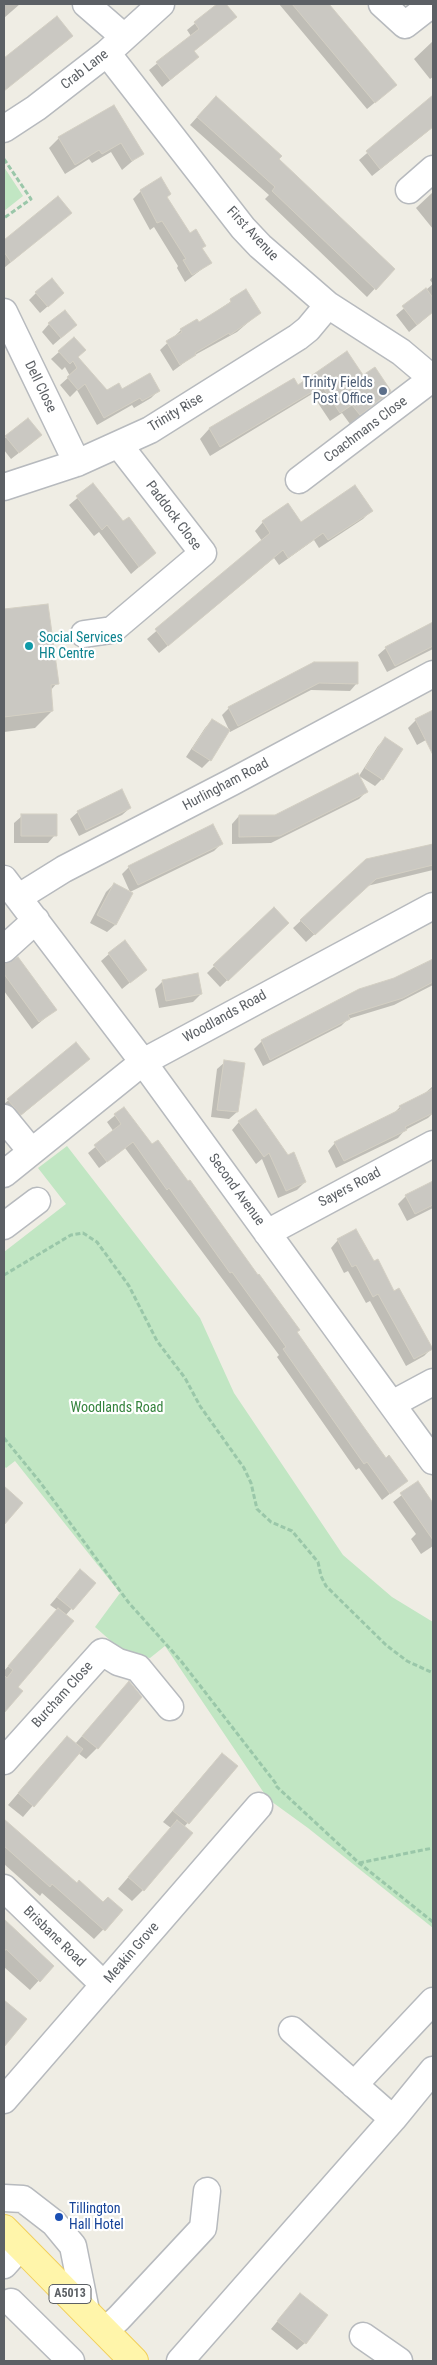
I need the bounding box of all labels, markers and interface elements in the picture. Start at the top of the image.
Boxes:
street label: Crab Lane [58,46,112,94]
street label: First Avenue [223,203,281,265]
street label: Dell Close [20,358,60,416]
place label: Trinity Fields Post Office [303,375,373,408]
marker: Trinity Fields Post Office [377,385,389,397]
street label: Trinity Rise [146,390,206,436]
street label: Coachmans Close [321,393,411,467]
street label: Paddock Close [141,478,205,554]
place label: Social Services HR Centre [39,630,123,662]
marker: Social Services HR Centre [23,640,35,652]
street label: Hurlingham Road [180,755,272,815]
street label: Woodlands Road [180,987,270,1047]
street label: Second Avenue [204,1151,268,1229]
street label: Sayers Road [316,1165,384,1211]
park label: Woodlands Road [71,1400,163,1416]
street label: Burcham Close [29,1658,97,1732]
street label: Brisbane Road [19,1903,89,1971]
street label: Meakin Grove [101,1919,163,1987]
place label: Tillington Hall Hotel [69,2201,124,2234]
marker: Tillington Hall Hotel [53,2211,65,2223]
road number: A5013 [49,2284,91,2304]

